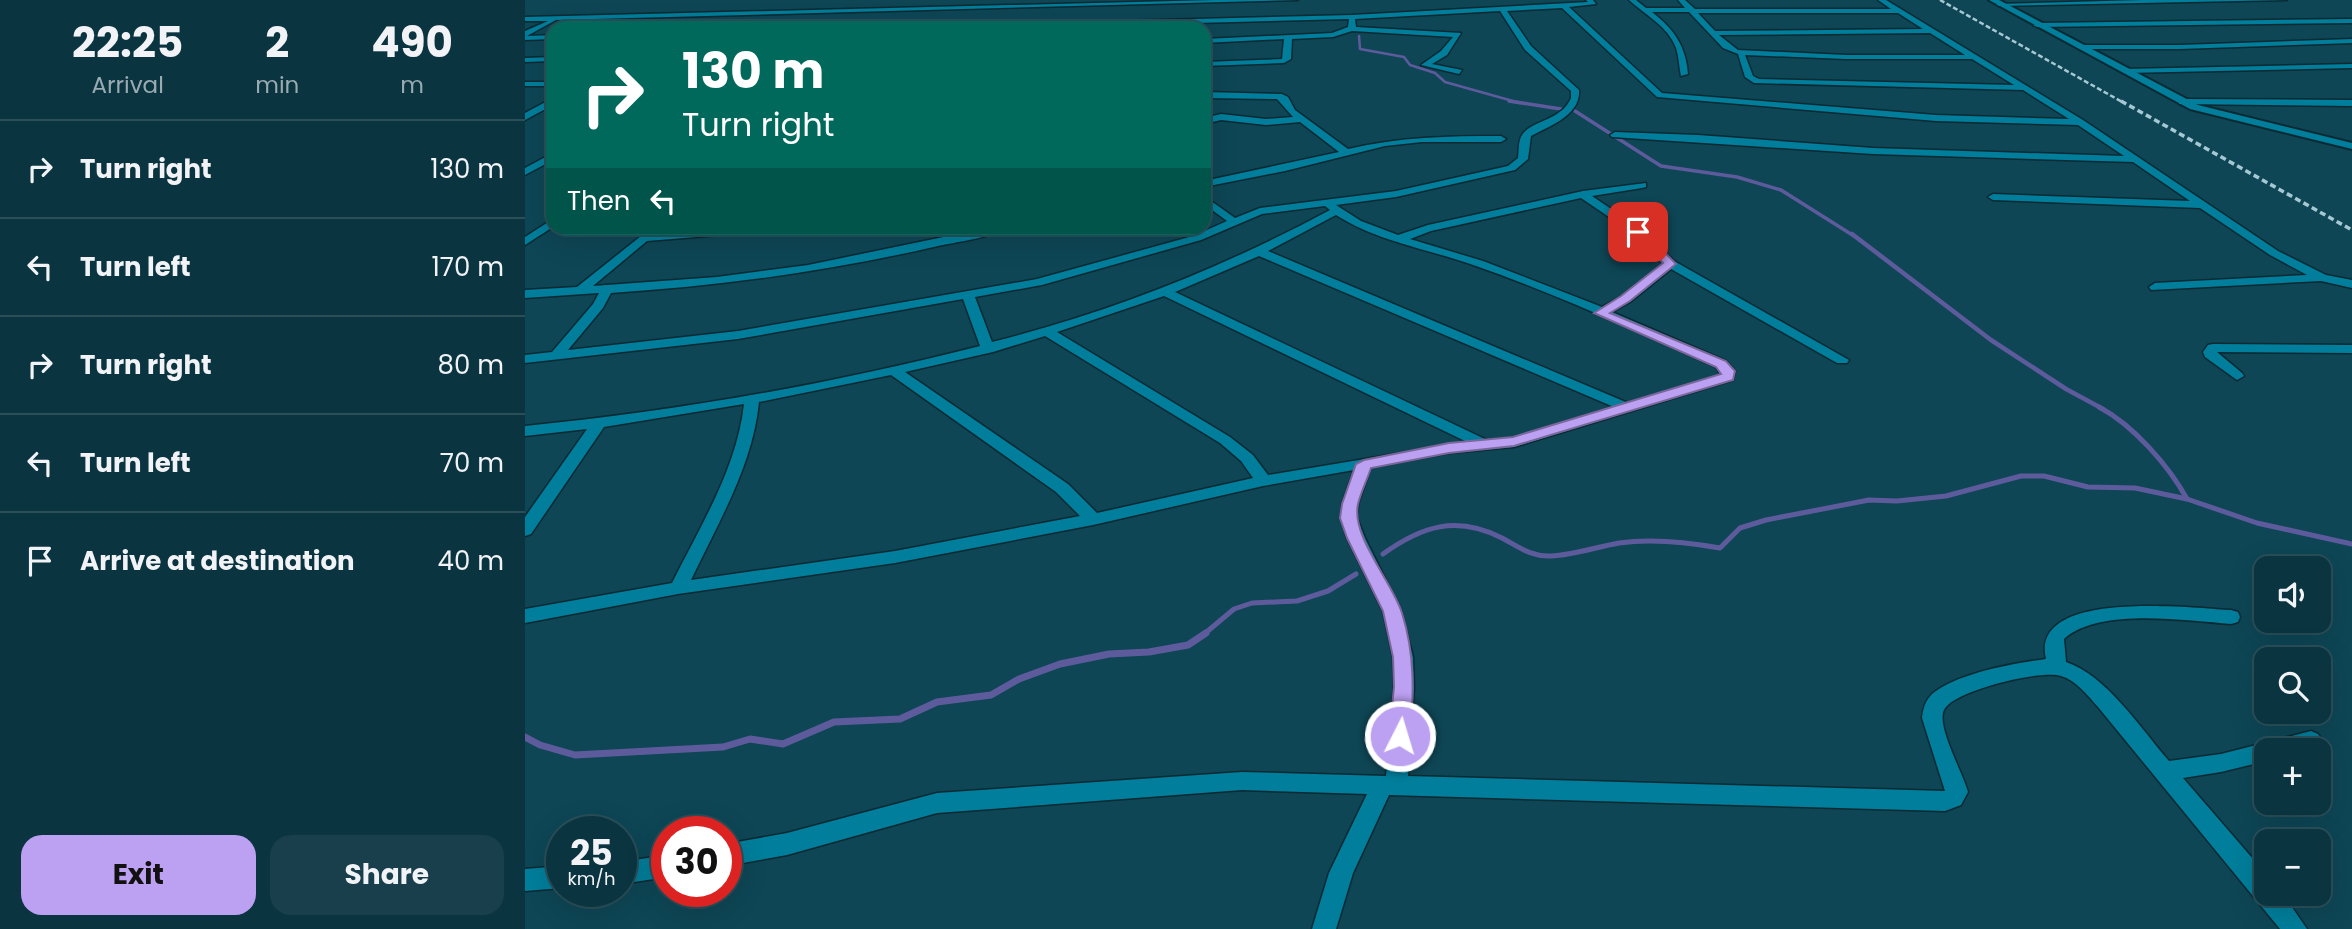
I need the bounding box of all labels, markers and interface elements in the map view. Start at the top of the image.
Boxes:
text: 22:25 [72,13,183,72]
text: 2 [265,13,289,72]
text: 490 [371,13,453,72]
text: 130 m [682,37,824,105]
icon: right [567,49,658,140]
text: Arrival [91,69,164,101]
text: min [255,69,299,101]
text: m [400,69,424,101]
text: Turn right [682,102,834,147]
icon: right [21,150,59,188]
text: Turn right [80,151,212,187]
text: 130 m [430,151,504,187]
icon: left [644,182,682,220]
text: Then [567,183,630,219]
pin [1608,202,1668,262]
icon: arrive [1619,213,1657,251]
icon: left [21,248,59,286]
text: Turn left [80,249,191,285]
text: 170 m [431,249,504,285]
icon: right [21,346,59,384]
text: Turn right [80,347,212,383]
text: 80 m [438,347,504,383]
icon: left [21,444,59,482]
text: Turn left [80,445,191,481]
text: 70 m [440,445,504,481]
icon: arrive [21,542,59,580]
text: Arrive at destination [80,543,355,579]
text: 40 m [438,543,504,579]
map controls [2254,556,2331,906]
button: sound [2254,556,2331,633]
button: search [2254,647,2331,724]
position arrow [1363,699,1437,773]
button: + [2254,738,2331,815]
speed limit sign: 30 [651,816,742,907]
text: 25 [570,828,613,877]
button: − [2254,829,2331,906]
button: Exit [21,835,256,915]
button: Share [270,835,504,915]
text: km/h [568,866,615,891]

